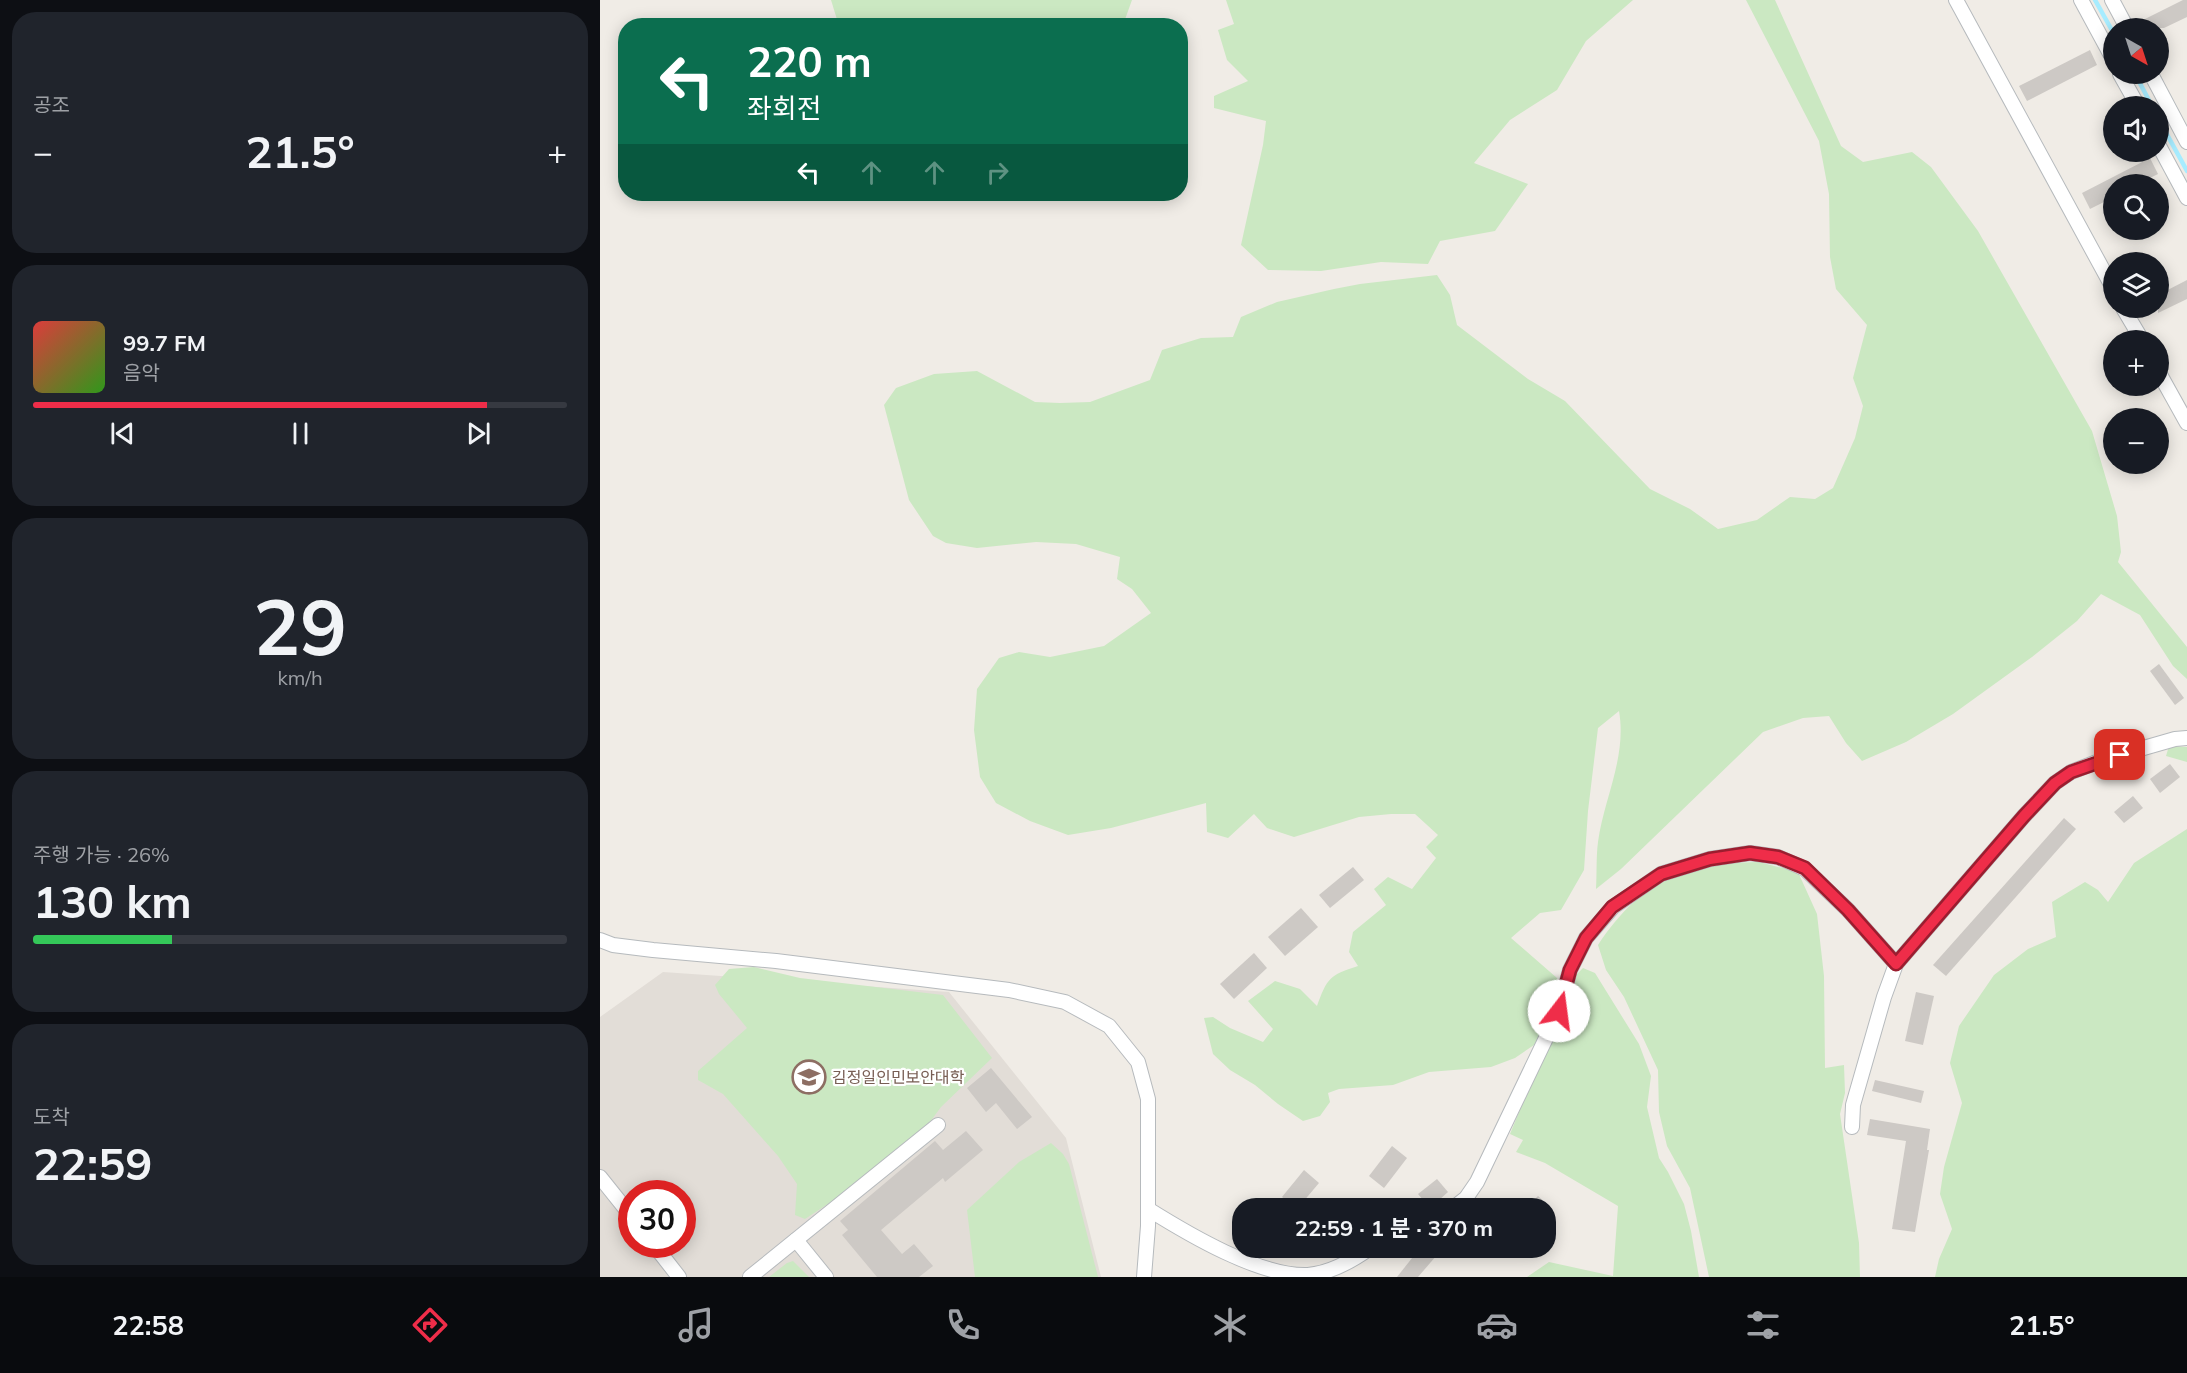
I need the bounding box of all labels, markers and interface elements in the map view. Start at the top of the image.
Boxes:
north arrow [2103,18,2169,84]
map controls [2103,18,2169,474]
text: 220 m [747,35,872,88]
icon: left [648,42,726,120]
text: 좌회전 [747,91,822,125]
text: 공조 [33,92,70,117]
button: sound [2103,96,2169,162]
text: 21.5° [245,123,355,179]
text: − [33,131,53,172]
text: + [547,131,567,172]
icon: left [792,156,825,189]
icon: ahead [855,156,888,189]
icon: ahead [918,156,951,189]
icon: right [981,156,1014,189]
button: search [2103,174,2169,240]
button: layers [2103,252,2169,318]
text: 99.7 FM [123,329,206,357]
button: + [2103,330,2169,396]
text: 음악 [123,360,160,385]
button: − [2103,408,2169,474]
icon: previous [106,417,139,450]
icon: pause [284,417,317,450]
icon: next [462,417,495,450]
text: 29 [253,577,347,675]
text: km/h [277,665,323,690]
pin [2094,729,2145,780]
icon: arrive [2103,738,2136,771]
text: 주행 가능 · 26% [33,842,170,867]
text: 130 km [33,873,192,929]
position arrow [1527,979,1591,1043]
school or university icon: 김정일인민보안대학 [791,1059,827,1095]
place label: 김정일인민보안대학 [832,1067,965,1087]
text: 도착 [33,1104,70,1129]
text: 22:59 [33,1135,152,1191]
speed limit sign: 30 [618,1180,696,1258]
text: 22:59 · 1 분 · 370 m [1295,1214,1493,1242]
icon: directions [409,1304,451,1346]
icon: music [675,1304,717,1346]
icon: phone [942,1304,984,1346]
icon: climate [1209,1304,1251,1346]
icon: car [1476,1304,1518,1346]
icon: filters [1742,1304,1784,1346]
text: 22:58 [112,1308,184,1342]
text: 21.5° [2009,1308,2075,1342]

